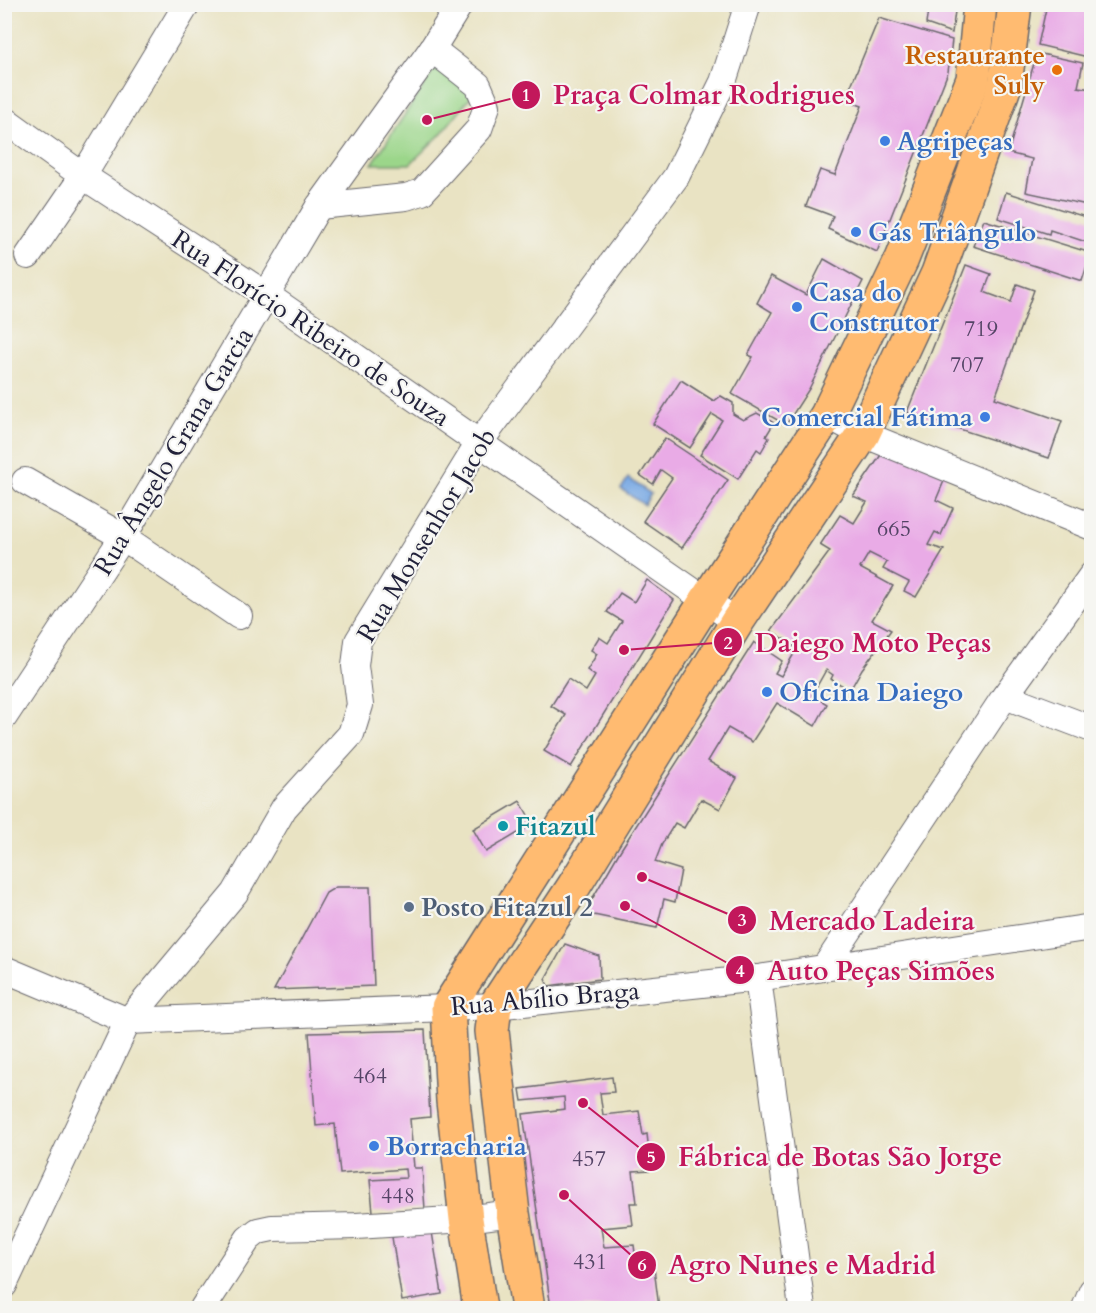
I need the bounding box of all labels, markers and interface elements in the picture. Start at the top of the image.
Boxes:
place label: Restaurante Suly [905,38,1045,103]
marker: Restaurante Suly [1050,63,1064,77]
callout: Praça Colmar Rodrigues [511,72,867,117]
text: Praça Colmar Rodrigues [553,77,855,114]
text: 1 [521,83,531,108]
place label: Agripeças [897,124,1013,159]
marker: Agripeças [878,134,892,148]
place label: Gás Triângulo [868,215,1036,250]
street label: Rua Florício Ribeiro de Souza [165,222,457,435]
marker: Gás Triângulo [849,225,863,239]
place label: Casa do Construtor [809,275,939,340]
marker: Casa do Construtor [790,300,804,314]
house number: 719 [964,314,998,344]
street label: Rua Ângelo Grana Garcia [85,321,262,582]
house number: 707 [950,350,984,380]
place label: Comercial Fátima [761,400,973,435]
marker: Comercial Fátima [978,410,992,424]
street label: Rua Monsenhor Jacob [349,422,504,649]
house number: 665 [877,514,911,544]
callout: Daiego Moto Peças [713,620,1003,665]
text: Daiego Moto Peças [755,625,991,662]
text: 2 [723,631,733,656]
place label: Oficina Daiego [779,675,963,710]
marker: Oficina Daiego [760,685,774,699]
place label: Fitazul [515,809,596,844]
marker: Fitazul [496,819,510,833]
place label: Posto Fitazul 2 [421,890,593,925]
callout: Mercado Ladeira [727,898,987,943]
marker: Posto Fitazul 2 [402,900,416,914]
text: Mercado Ladeira [769,903,976,940]
text: 3 [737,908,747,933]
callout: Auto Peças Simões [725,948,1007,993]
text: Auto Peças Simões [767,953,995,990]
text: 4 [735,959,745,984]
street label: Rua Abílio Braga [449,973,641,1024]
house number: 464 [353,1061,387,1091]
place label: Borracharia [386,1129,527,1164]
callout: Fábrica de Botas São Jorge [636,1134,1014,1179]
marker: Borracharia [367,1139,381,1153]
text: Fábrica de Botas São Jorge [678,1139,1002,1176]
house number: 457 [572,1144,606,1174]
text: 5 [646,1145,656,1170]
house number: 448 [381,1181,415,1211]
callout: Agro Nunes e Madrid [627,1242,948,1287]
house number: 431 [573,1247,607,1277]
text: Agro Nunes e Madrid [668,1247,936,1284]
text: 6 [637,1253,647,1278]

